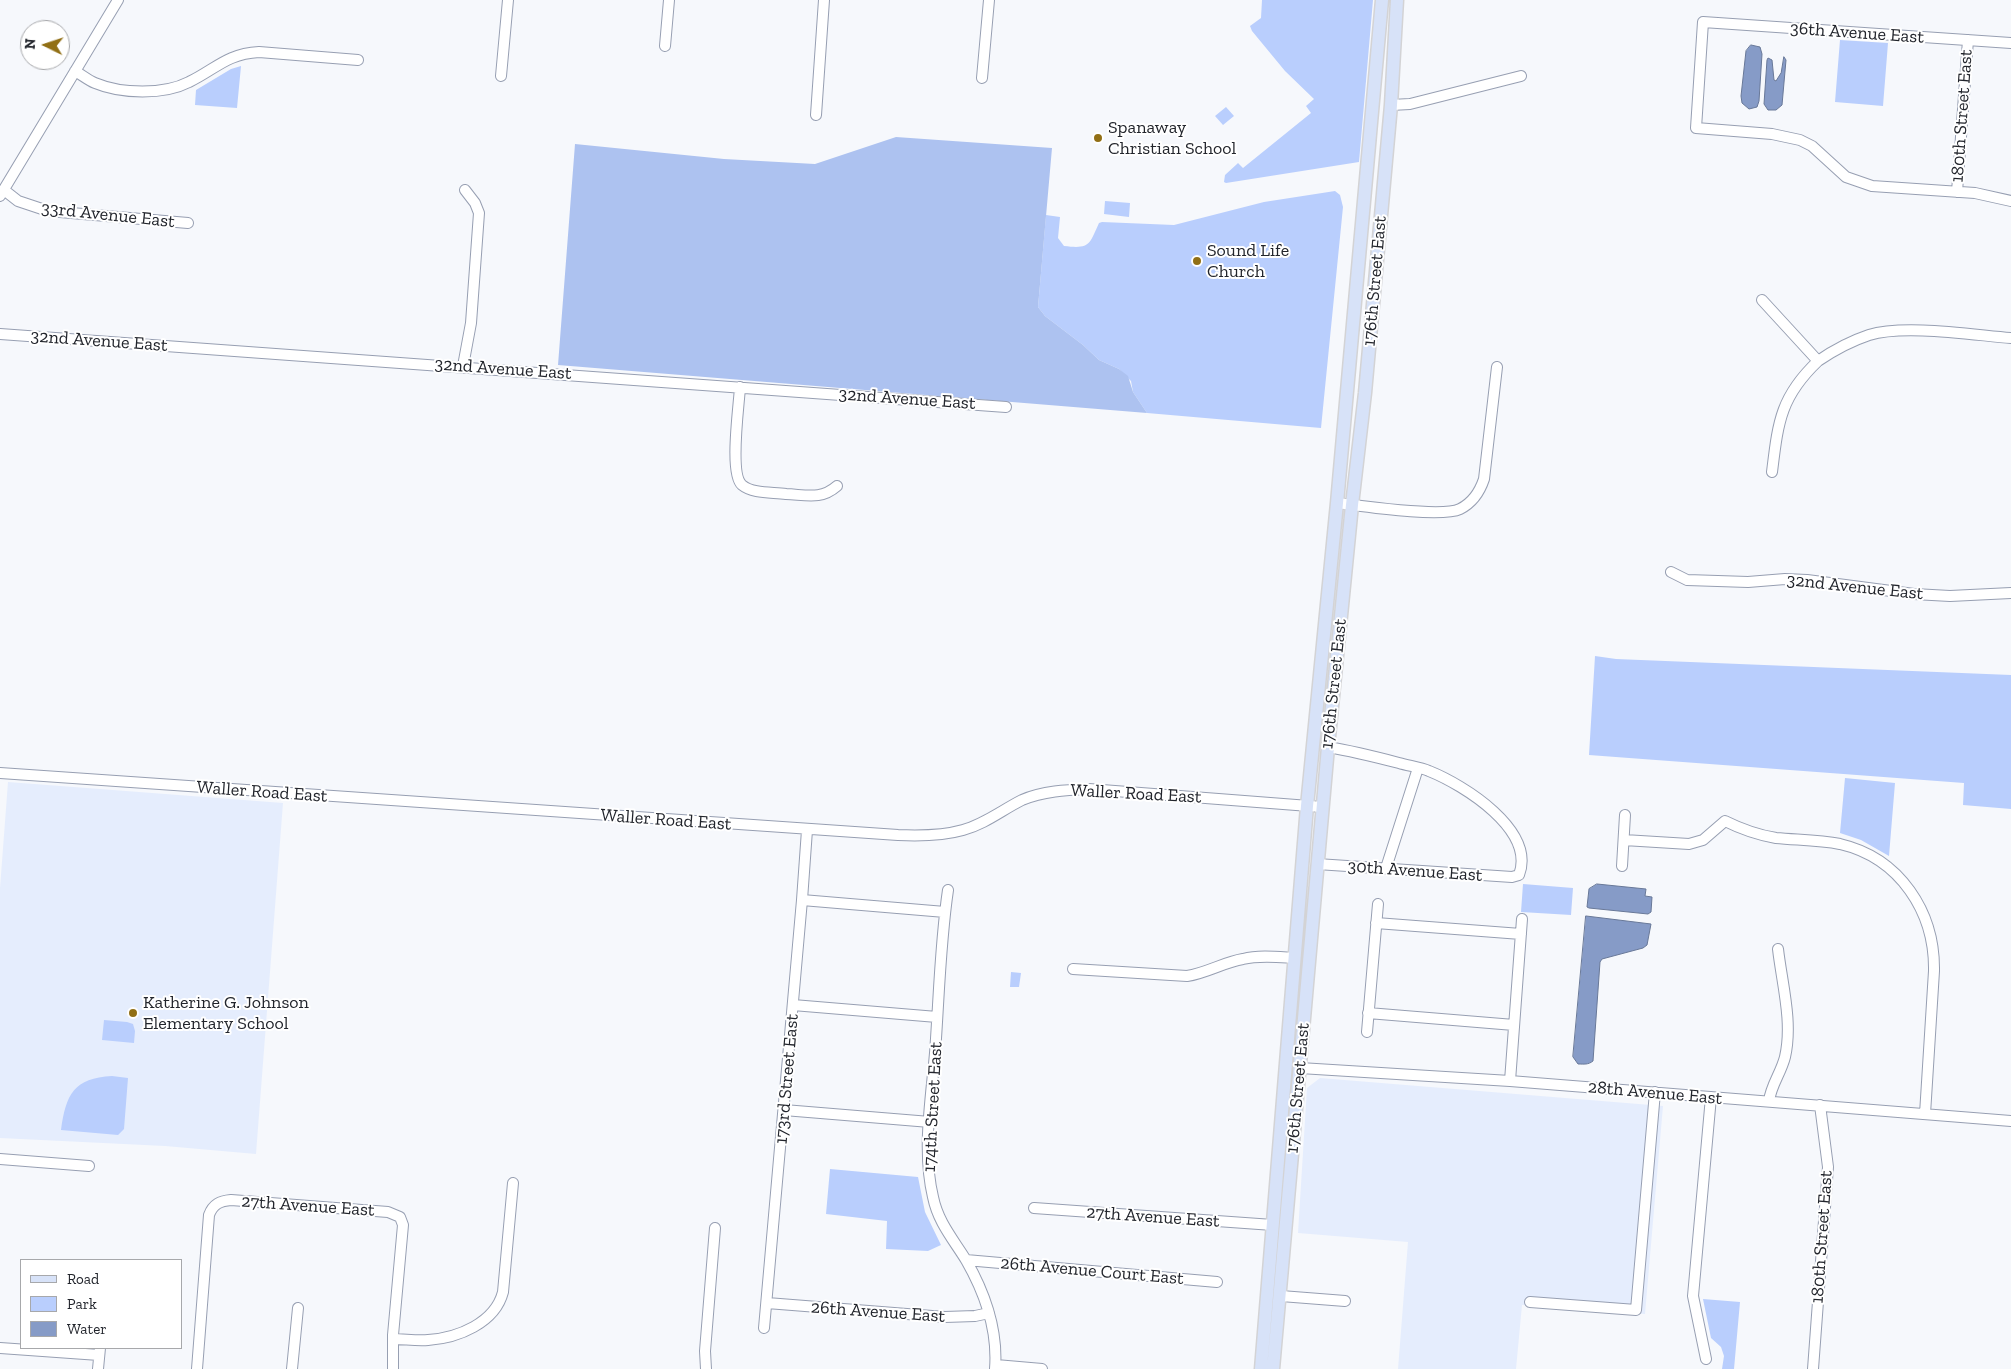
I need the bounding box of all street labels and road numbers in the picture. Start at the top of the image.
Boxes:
street label: 36th Avenue East [1789,18,1925,48]
street label: 180th Street East [1947,49,1977,183]
street label: 33rd Avenue East [40,197,176,233]
street label: 176th Street East [1359,215,1391,347]
street label: 32nd Avenue East [30,325,168,357]
street label: 32nd Avenue East [434,353,572,385]
street label: 32nd Avenue East [838,383,976,415]
street label: 32nd Avenue East [1786,569,1924,605]
street label: 176th Street East [1316,618,1352,750]
street label: Waller Road East [196,777,328,807]
street label: Waller Road East [1070,780,1202,808]
street label: Waller Road East [600,805,732,835]
street label: 30th Avenue East [1347,856,1483,886]
street label: 173rd Street East [771,1013,803,1145]
street label: 176th Street East [1282,1022,1314,1154]
street label: 174th Street East [919,1041,947,1173]
street label: 28th Avenue East [1587,1076,1723,1110]
street label: 180th Street East [1807,1170,1837,1304]
street label: 27th Avenue East [241,1191,375,1221]
street label: 27th Avenue East [1086,1202,1220,1232]
street label: 26th Avenue Court East [999,1252,1185,1290]
street label: 26th Avenue East [810,1297,946,1327]

